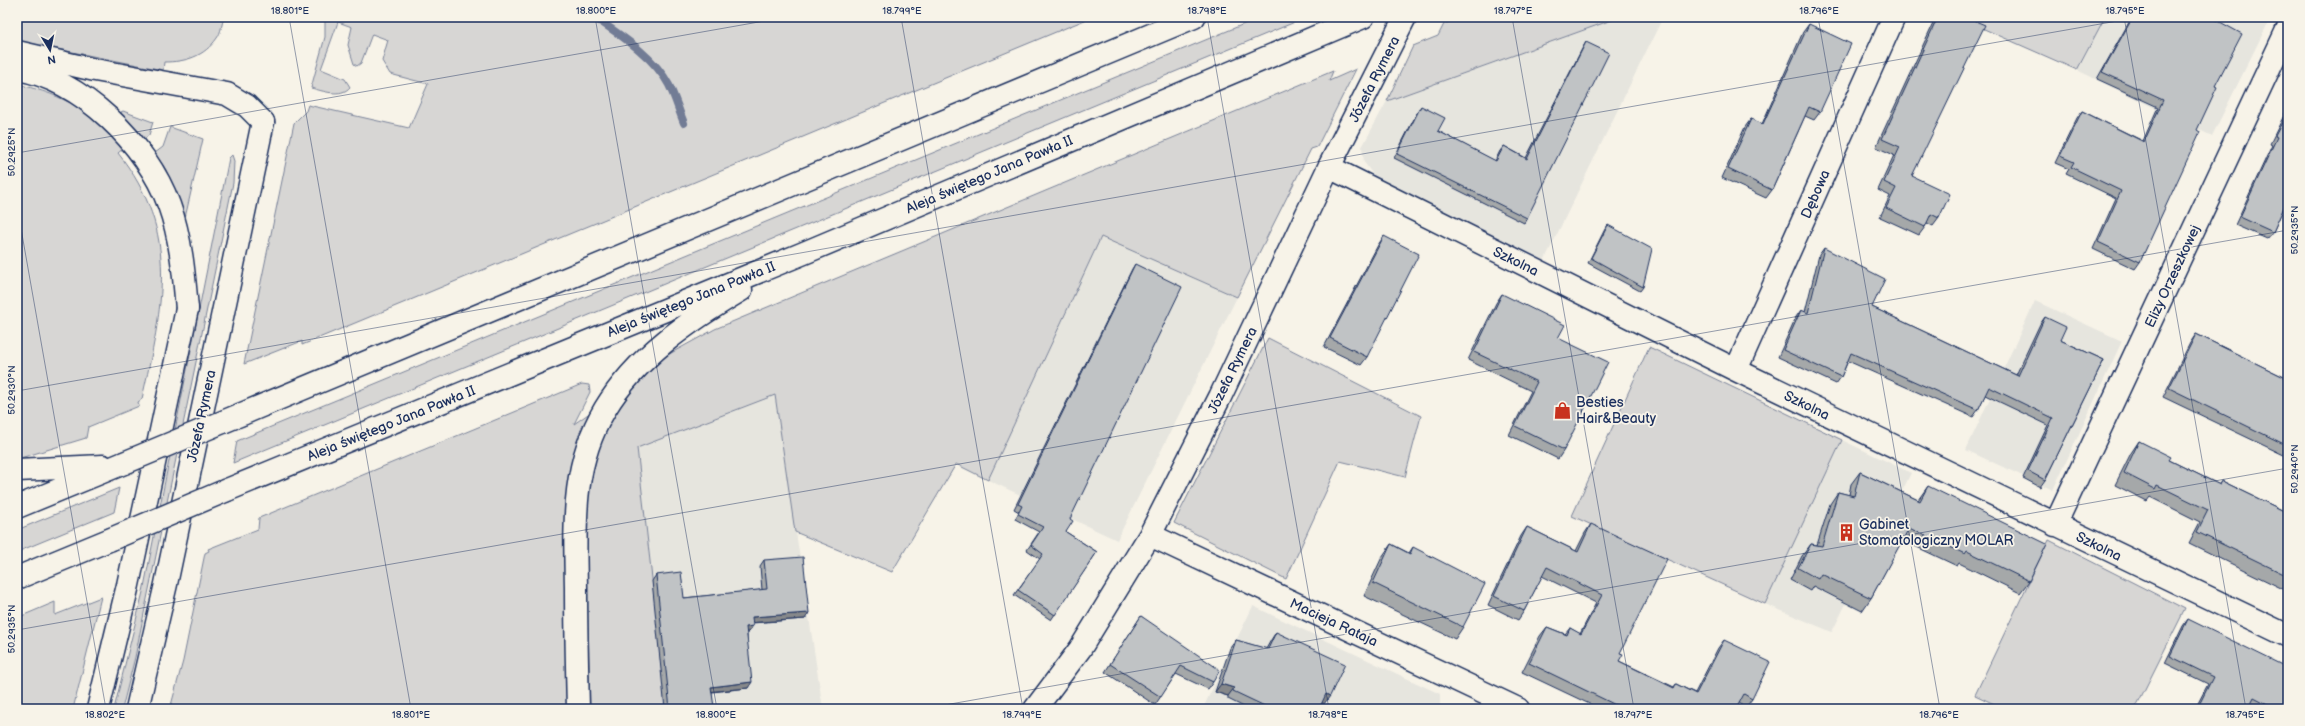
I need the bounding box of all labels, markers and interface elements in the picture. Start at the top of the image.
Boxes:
text: 18.801°E [271,5,310,17]
text: 18.800°E [576,5,617,17]
text: 18.799°E [882,5,922,17]
text: 18.798°E [1187,5,1227,17]
text: 18.797°E [1494,5,1533,17]
text: 18.796°E [1799,5,1839,17]
text: 18.795°E [2105,5,2145,17]
north arrow [30,30,70,70]
street label: Józefa Rymera [1345,33,1403,125]
text: N [46,52,57,66]
text: 50.2925°N [6,128,18,176]
street label: Aleja świętego Jana Pawła II [903,132,1075,217]
street label: Dębowa [1797,167,1834,221]
text: 50.2935°N [2289,205,2301,255]
street label: Elizy Orzeszkowej [2141,222,2204,330]
street label: Szkolna [1490,243,1541,280]
street label: Aleja świętego Jana Pawła II [605,258,778,341]
street label: Józefa Rymera [1204,324,1261,416]
text: 50.2930°N [6,365,18,415]
street label: Józefa Rymera [183,368,220,464]
street label: Aleja świętego Jana Pawła II [305,382,478,465]
street label: Szkolna [1781,387,1832,424]
place label: Besties Hair&Beauty [1576,394,1657,427]
shop icon: Besties Hair&Beauty [1553,400,1573,420]
text: 50.2940°N [2289,444,2301,494]
place label: Gabinet Stomatologiczny MOLAR [1859,516,2014,549]
building icon: Gabinet Stomatologiczny MOLAR [1836,522,1856,542]
street label: Szkolna [2073,528,2124,565]
street label: Macieja Rataja [1287,595,1380,650]
text: 50.2935°N [6,604,18,654]
text: 18.802°E [85,709,125,721]
text: 18.801°E [392,709,431,721]
text: 18.800°E [696,709,737,721]
text: 18.799°E [1002,709,1042,721]
text: 18.798°E [1308,709,1348,721]
text: 18.797°E [1614,709,1653,721]
text: 18.796°E [1919,709,1959,721]
text: 18.795°E [2225,709,2265,721]

